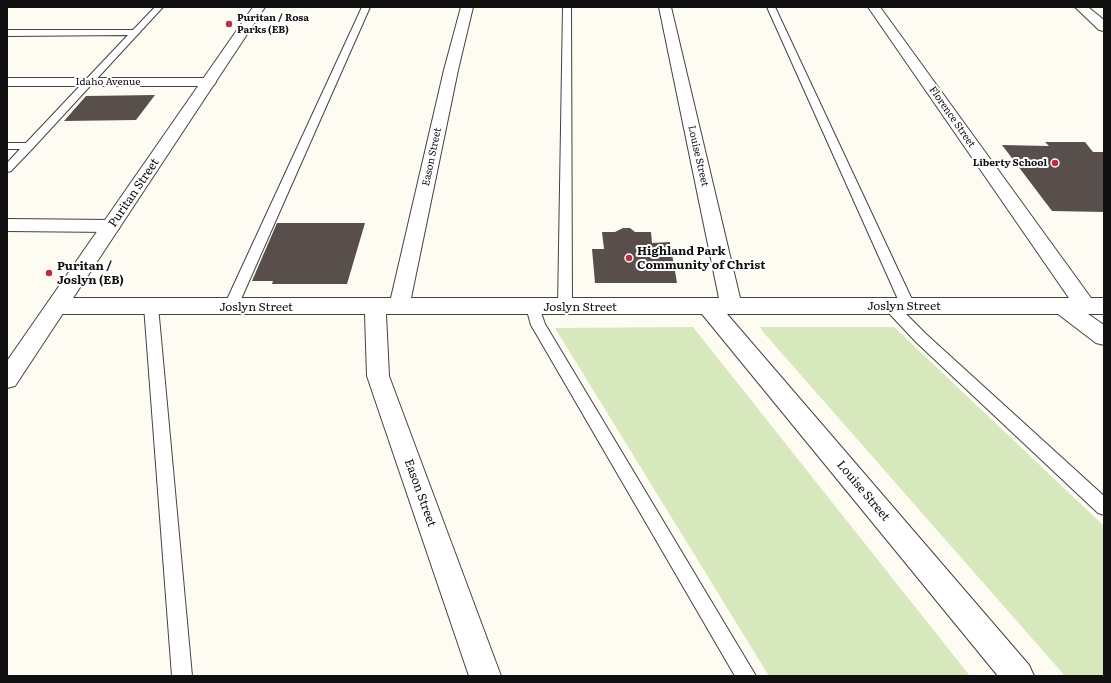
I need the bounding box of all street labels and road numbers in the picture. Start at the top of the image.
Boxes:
street label: Idaho Avenue [75,76,141,88]
street label: Florence Street [926,84,978,150]
street label: Louise Street [685,124,711,188]
street label: Eason Street [420,127,444,187]
street label: Puritan Street [106,156,162,230]
street label: Joslyn Street [867,299,941,313]
street label: Joslyn Street [219,300,293,314]
street label: Joslyn Street [543,300,617,314]
street label: Eason Street [401,457,439,529]
street label: Louise Street [834,458,892,524]

